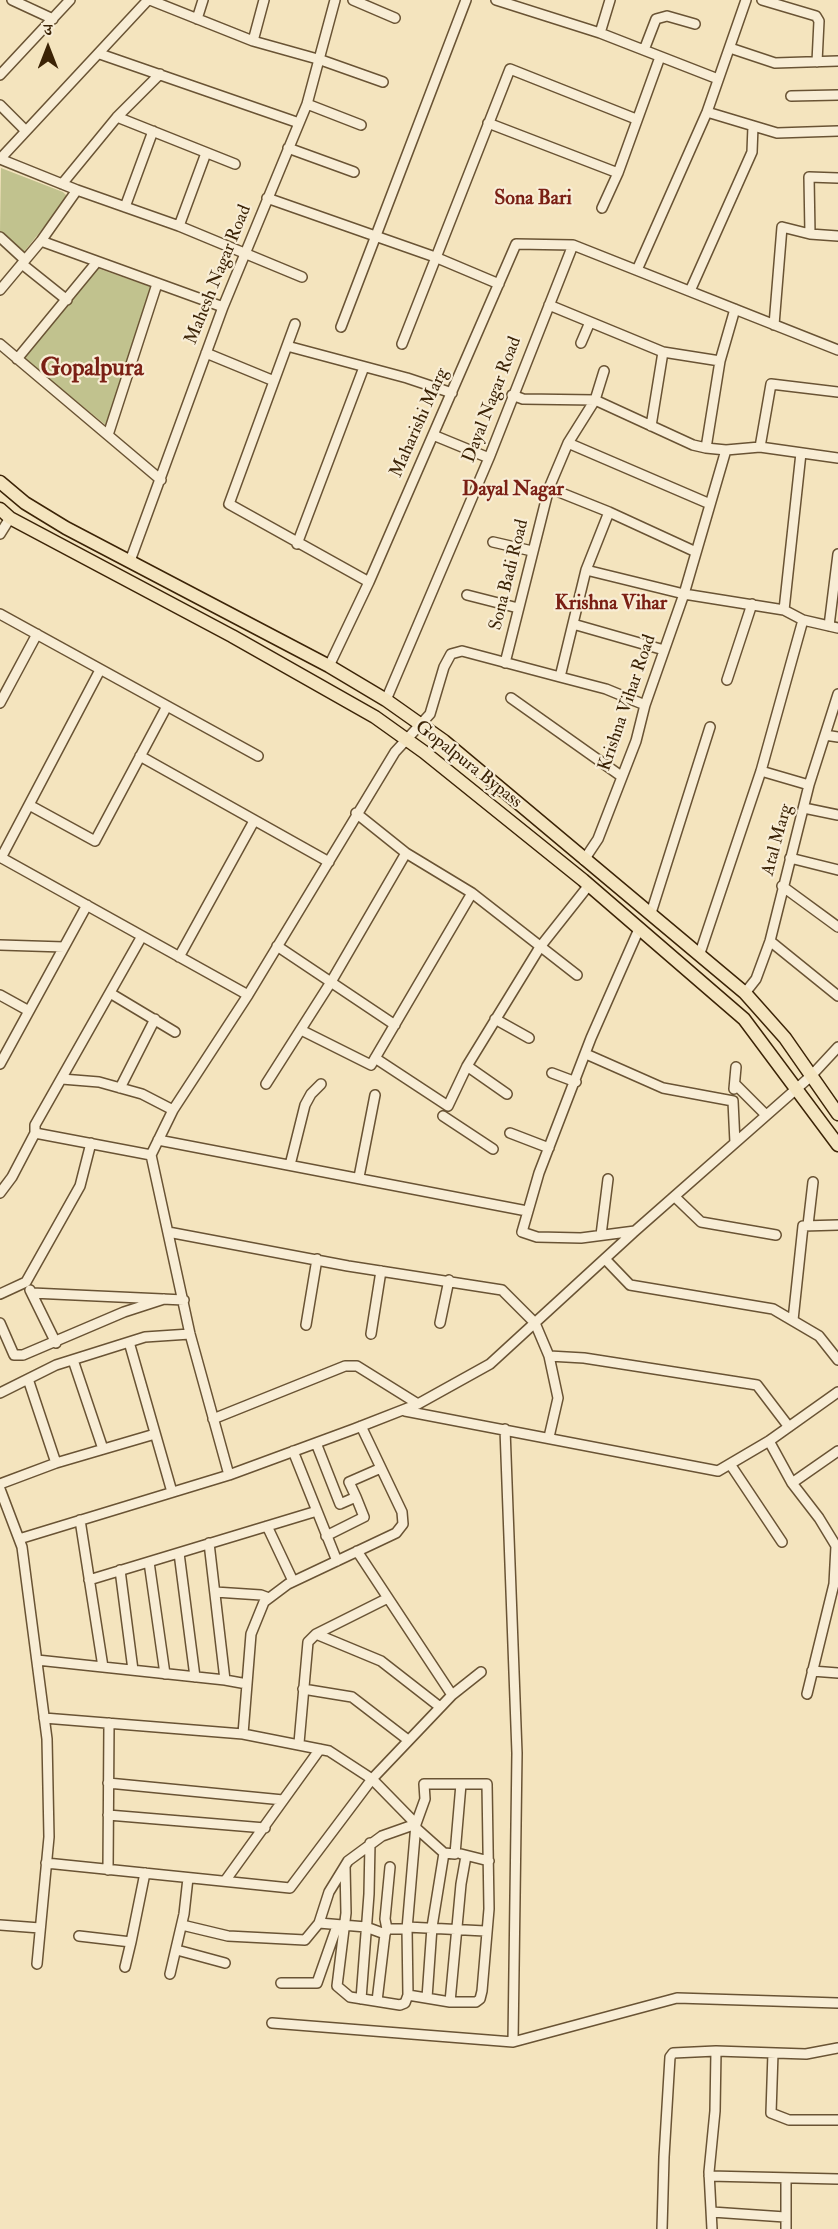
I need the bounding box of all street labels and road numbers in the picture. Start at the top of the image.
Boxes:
street label: Mahesh Nagar Road [181,202,257,348]
street label: Dayal Nagar Road [459,334,527,466]
street label: Maharishi Marg [386,365,454,481]
street label: Sona Badi Road [486,517,534,633]
street label: Krishna Vihar Road [595,632,661,774]
street label: Gopalpura Bypass [410,717,526,813]
street label: Atal Marg [758,802,798,878]

